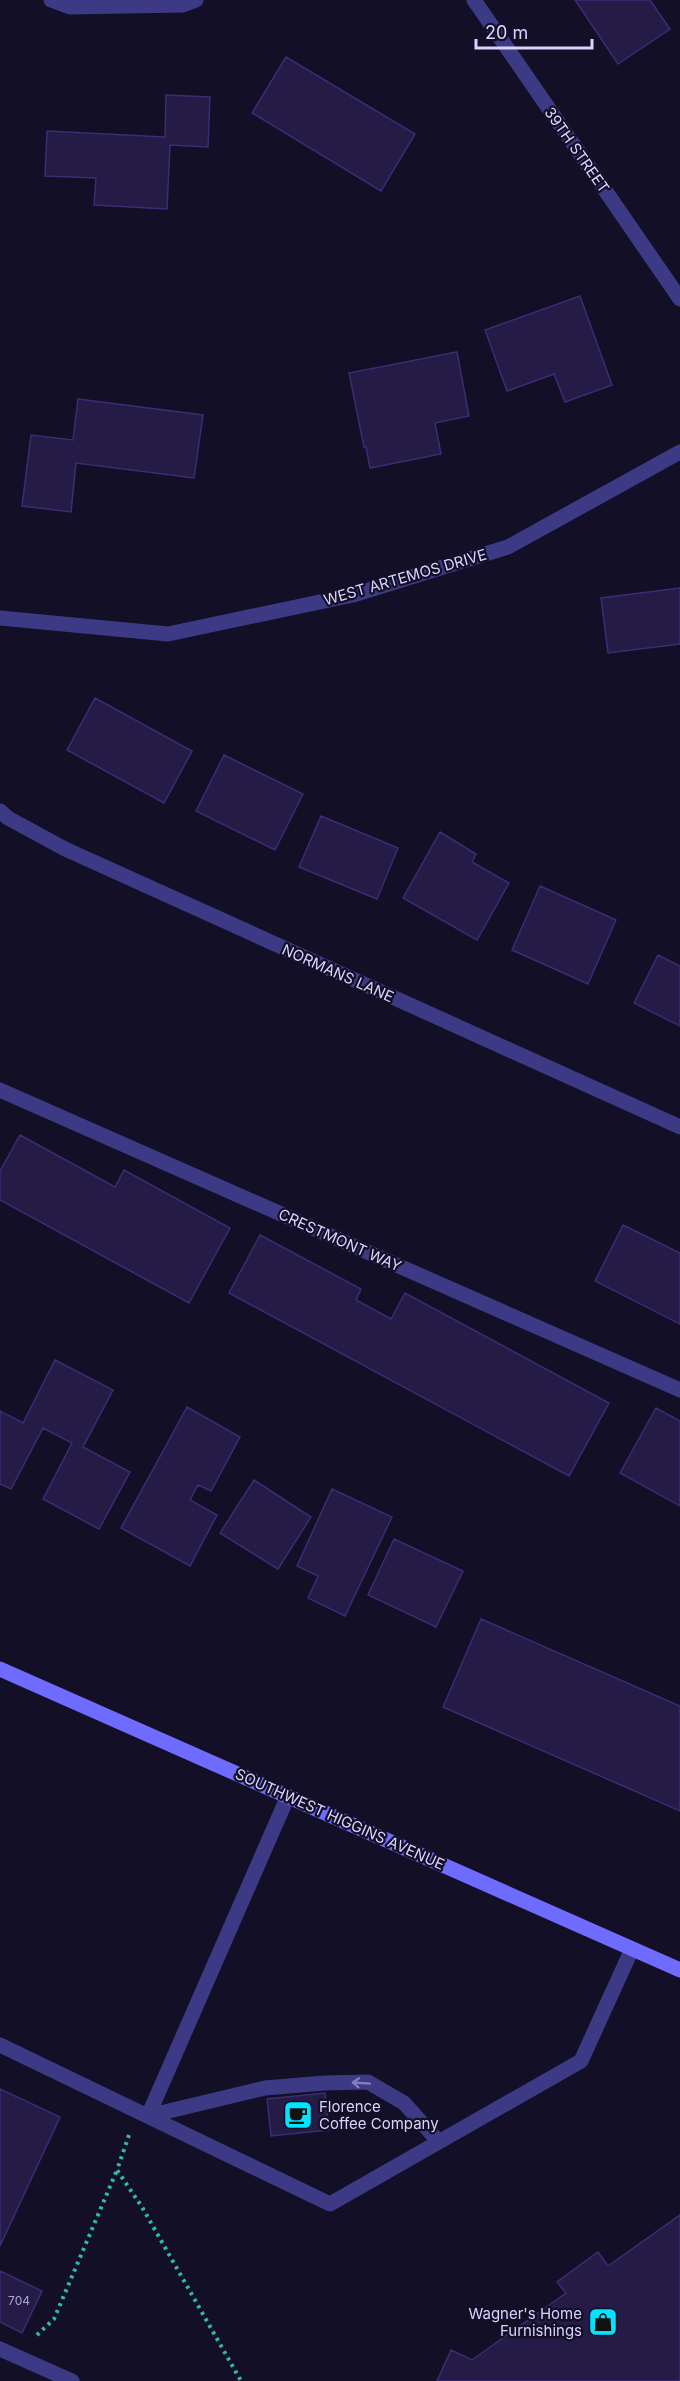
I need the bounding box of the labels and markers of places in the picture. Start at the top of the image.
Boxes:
place label: Florence Coffee Company [319,2097,439,2133]
cafe icon: Florence Coffee Company [282,2099,314,2131]
place label: Wagner's Home Furnishings [468,2304,582,2340]
shop icon: Wagner's Home Furnishings [587,2306,619,2338]

